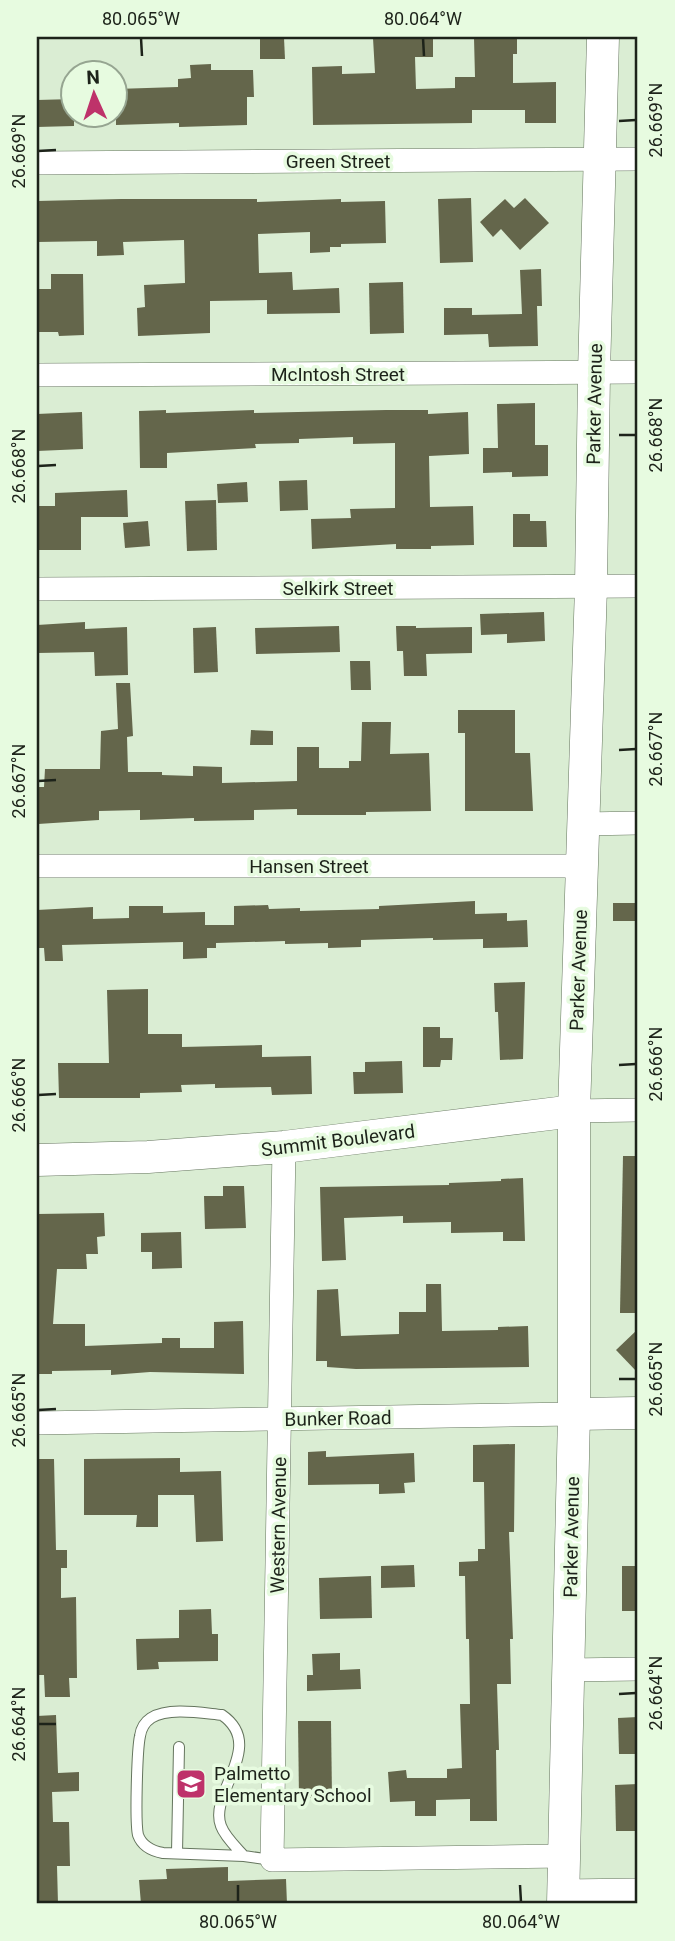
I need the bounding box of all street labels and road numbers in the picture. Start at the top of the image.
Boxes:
street label: Green Street [286,150,390,173]
street label: Parker Avenue [582,343,607,465]
street label: McIntosh Street [271,363,405,386]
street label: Selkirk Street [282,577,394,600]
street label: Hansen Street [249,855,369,878]
street label: Parker Avenue [565,909,592,1031]
street label: Summit Boulevard [260,1120,416,1161]
street label: Bunker Road [284,1406,392,1431]
street label: Western Avenue [266,1457,291,1593]
street label: Parker Avenue [559,1476,584,1598]

